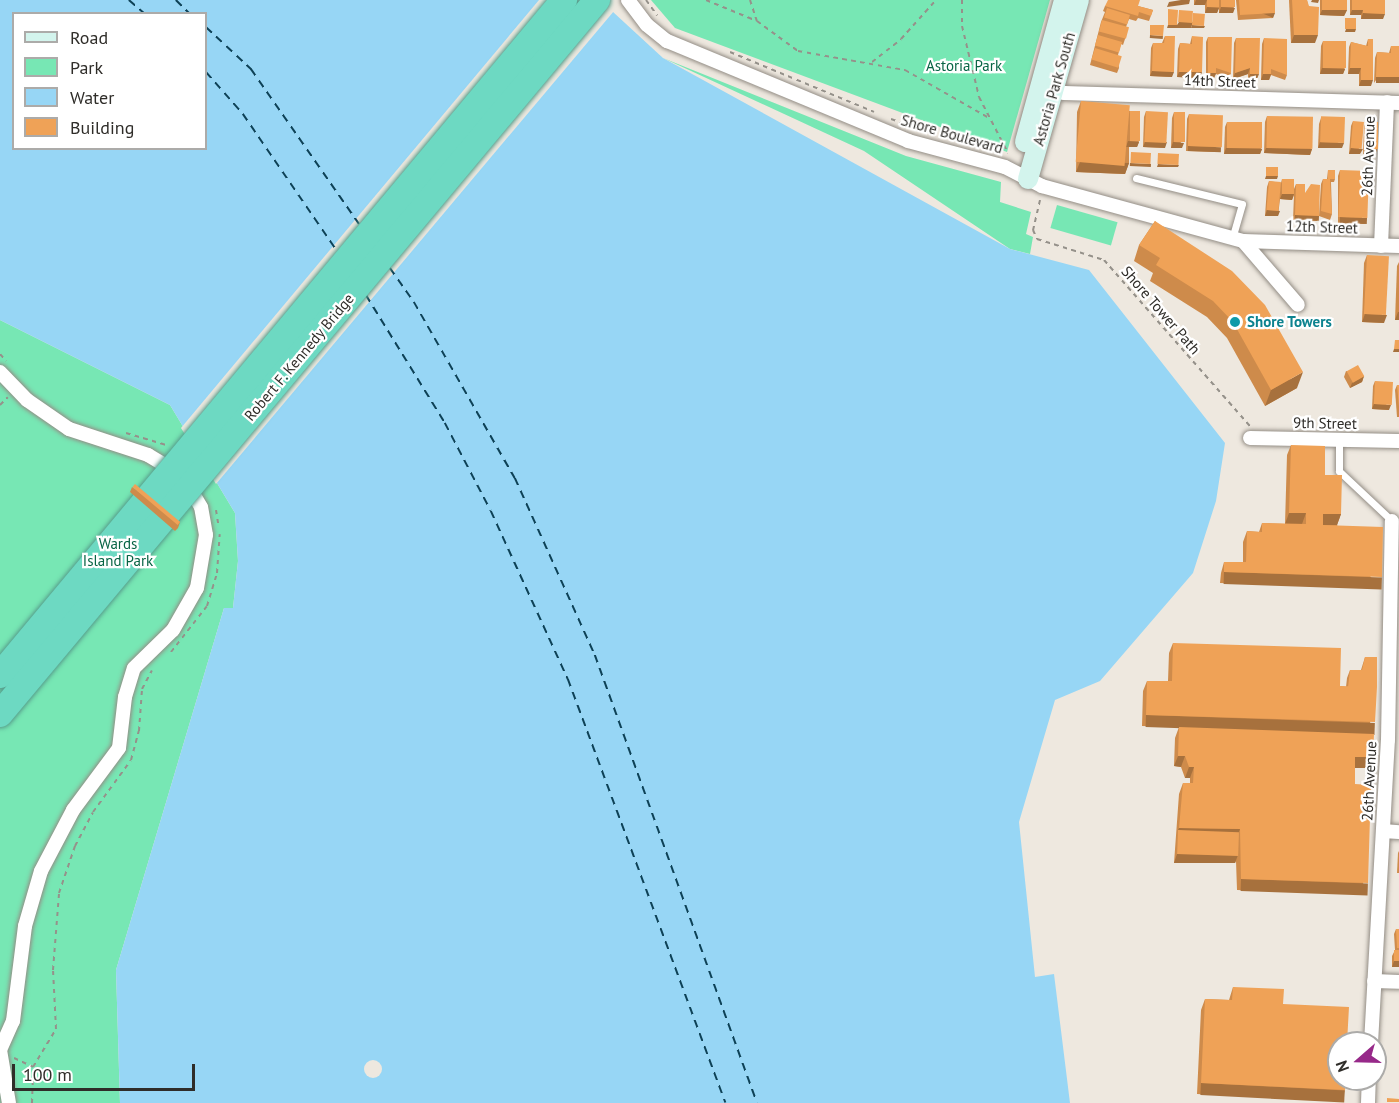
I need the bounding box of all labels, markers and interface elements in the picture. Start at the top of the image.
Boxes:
legend [12,12,207,150]
text: Road [70,26,108,49]
street label: Astoria Park South [1029,30,1079,148]
text: Park [70,56,103,79]
park label: Astoria Park [926,57,1002,75]
street label: 14th Street [1184,71,1256,91]
text: Water [70,86,114,109]
street label: Shore Boulevard [899,111,1005,157]
street label: 26th Avenue [1358,115,1378,197]
text: Building [70,116,134,139]
street label: 12th Street [1286,217,1358,237]
street label: Shore Tower Path [1118,262,1204,358]
street label: Robert F. Kennedy Bridge [240,289,358,425]
place label: Shore Towers [1247,313,1332,331]
marker: Shore Towers [1228,315,1242,329]
street label: 9th Street [1293,413,1357,433]
park label: Wards Island Park [83,534,153,569]
street label: 26th Avenue [1358,740,1380,822]
north arrow [1327,1031,1387,1091]
scale bar [15,1052,198,1090]
text: N [1331,1058,1353,1075]
text: 100 m [23,1063,72,1086]

